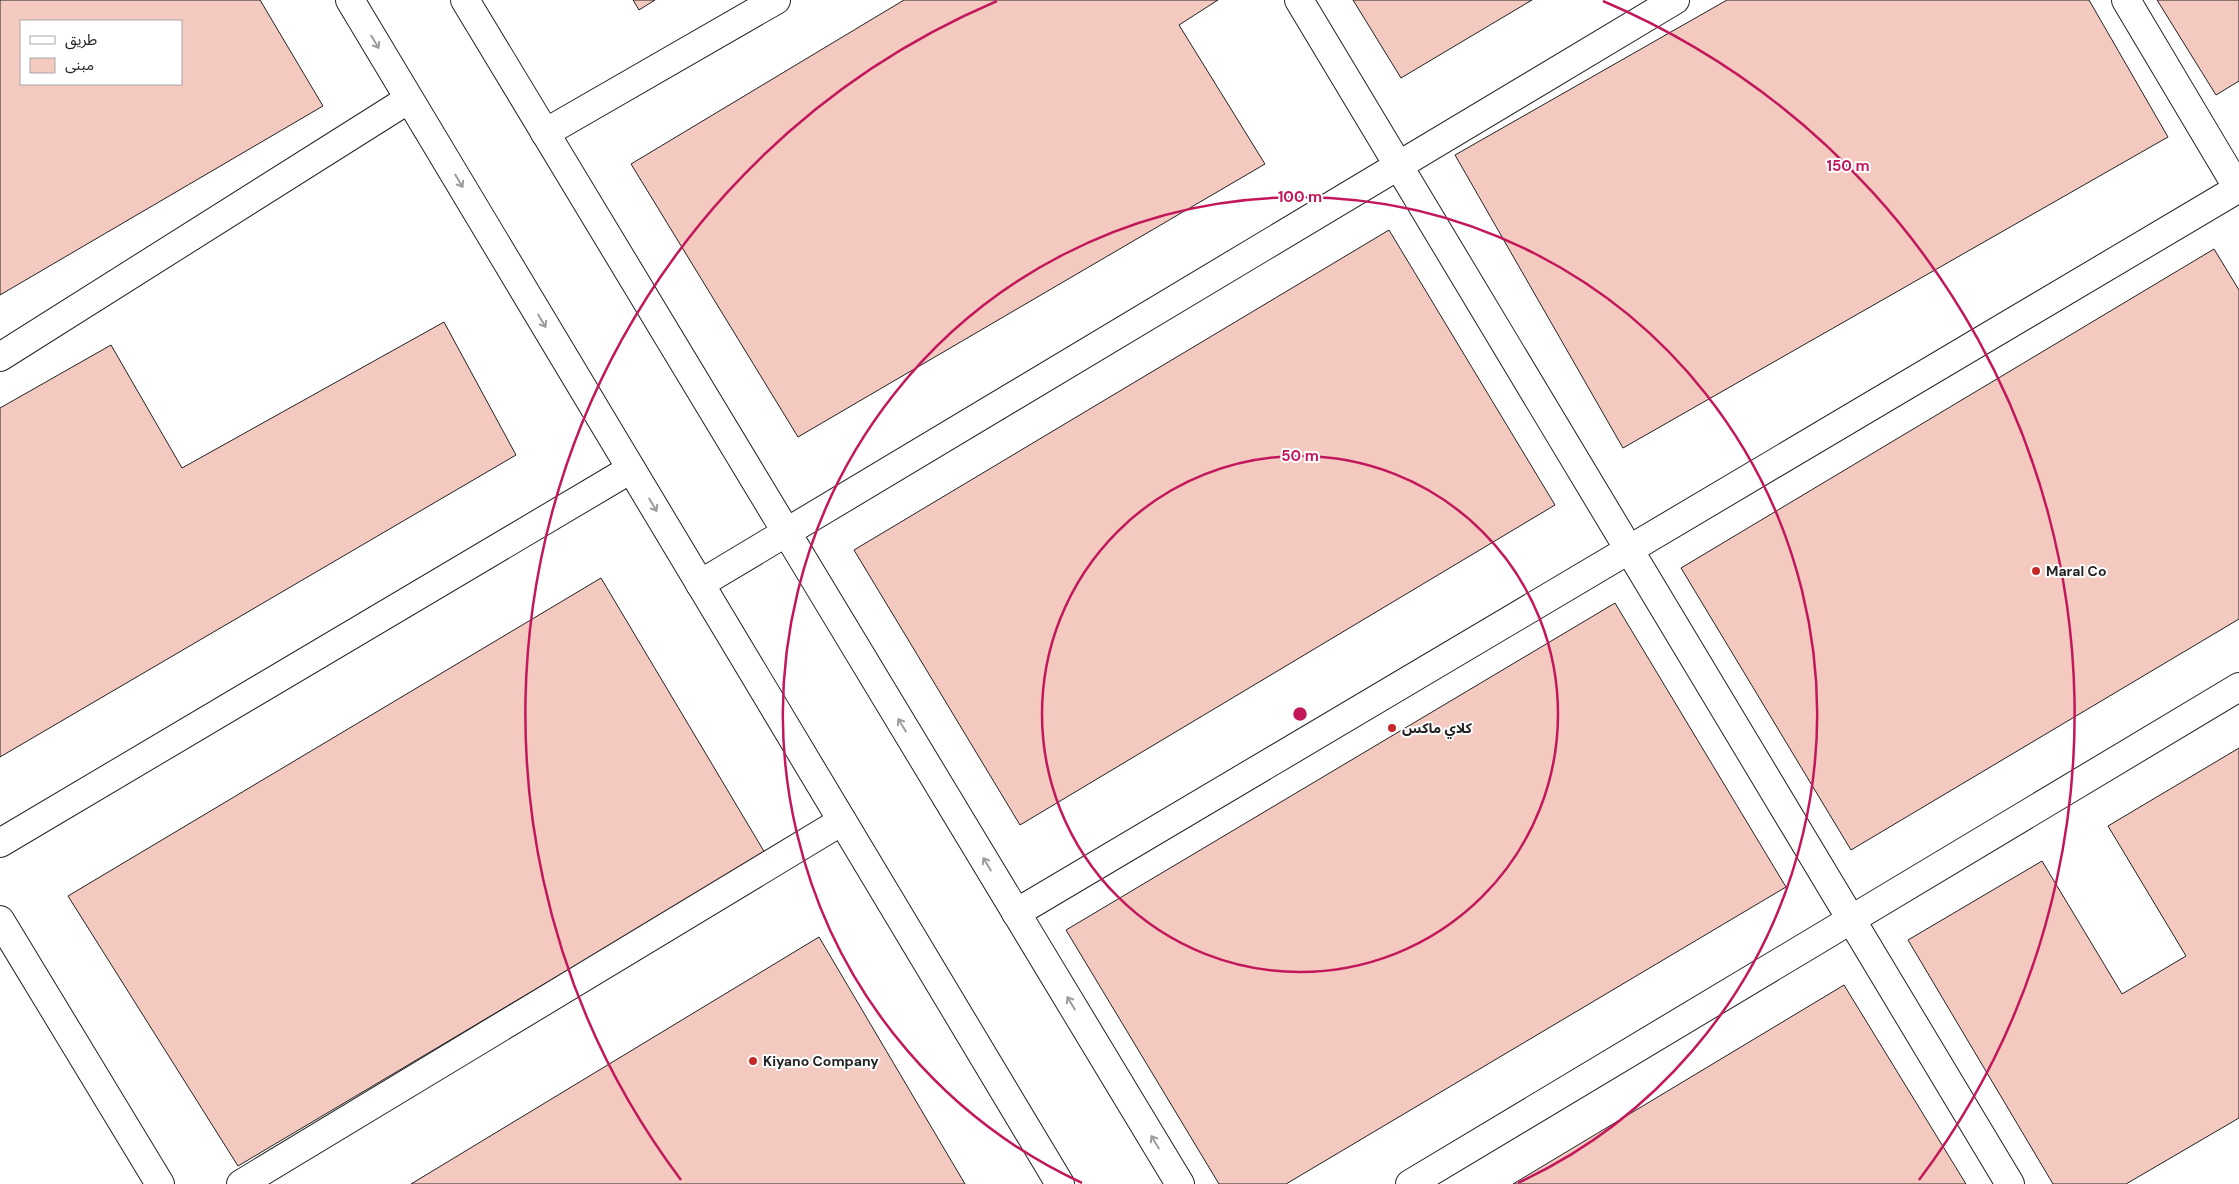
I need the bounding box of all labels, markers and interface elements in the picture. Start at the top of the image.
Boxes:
legend [20,20,182,85]
text: طريق [65,30,97,50]
one-way arrow [371,34,381,48]
text: مبنى [65,55,94,75]
text: 150 m [1827,156,1870,176]
one-way arrow [454,174,464,188]
text: 100 m [1278,187,1322,207]
one-way arrow [538,313,548,327]
text: 50 m [1281,446,1319,466]
one-way arrow [648,497,658,511]
place label: Maral Co [2046,562,2106,580]
marker: Maral Co [2030,565,2042,577]
centre of rings [1291,705,1309,723]
one-way arrow [897,719,907,733]
place label: كلاي ماكس [1402,719,1472,739]
marker: كلاي ماكس [1386,722,1398,734]
one-way arrow [981,858,991,872]
one-way arrow [1065,997,1075,1011]
place label: Kiyano Company [763,1052,879,1070]
marker: Kiyano Company [747,1055,759,1067]
one-way arrow [1149,1136,1159,1150]

